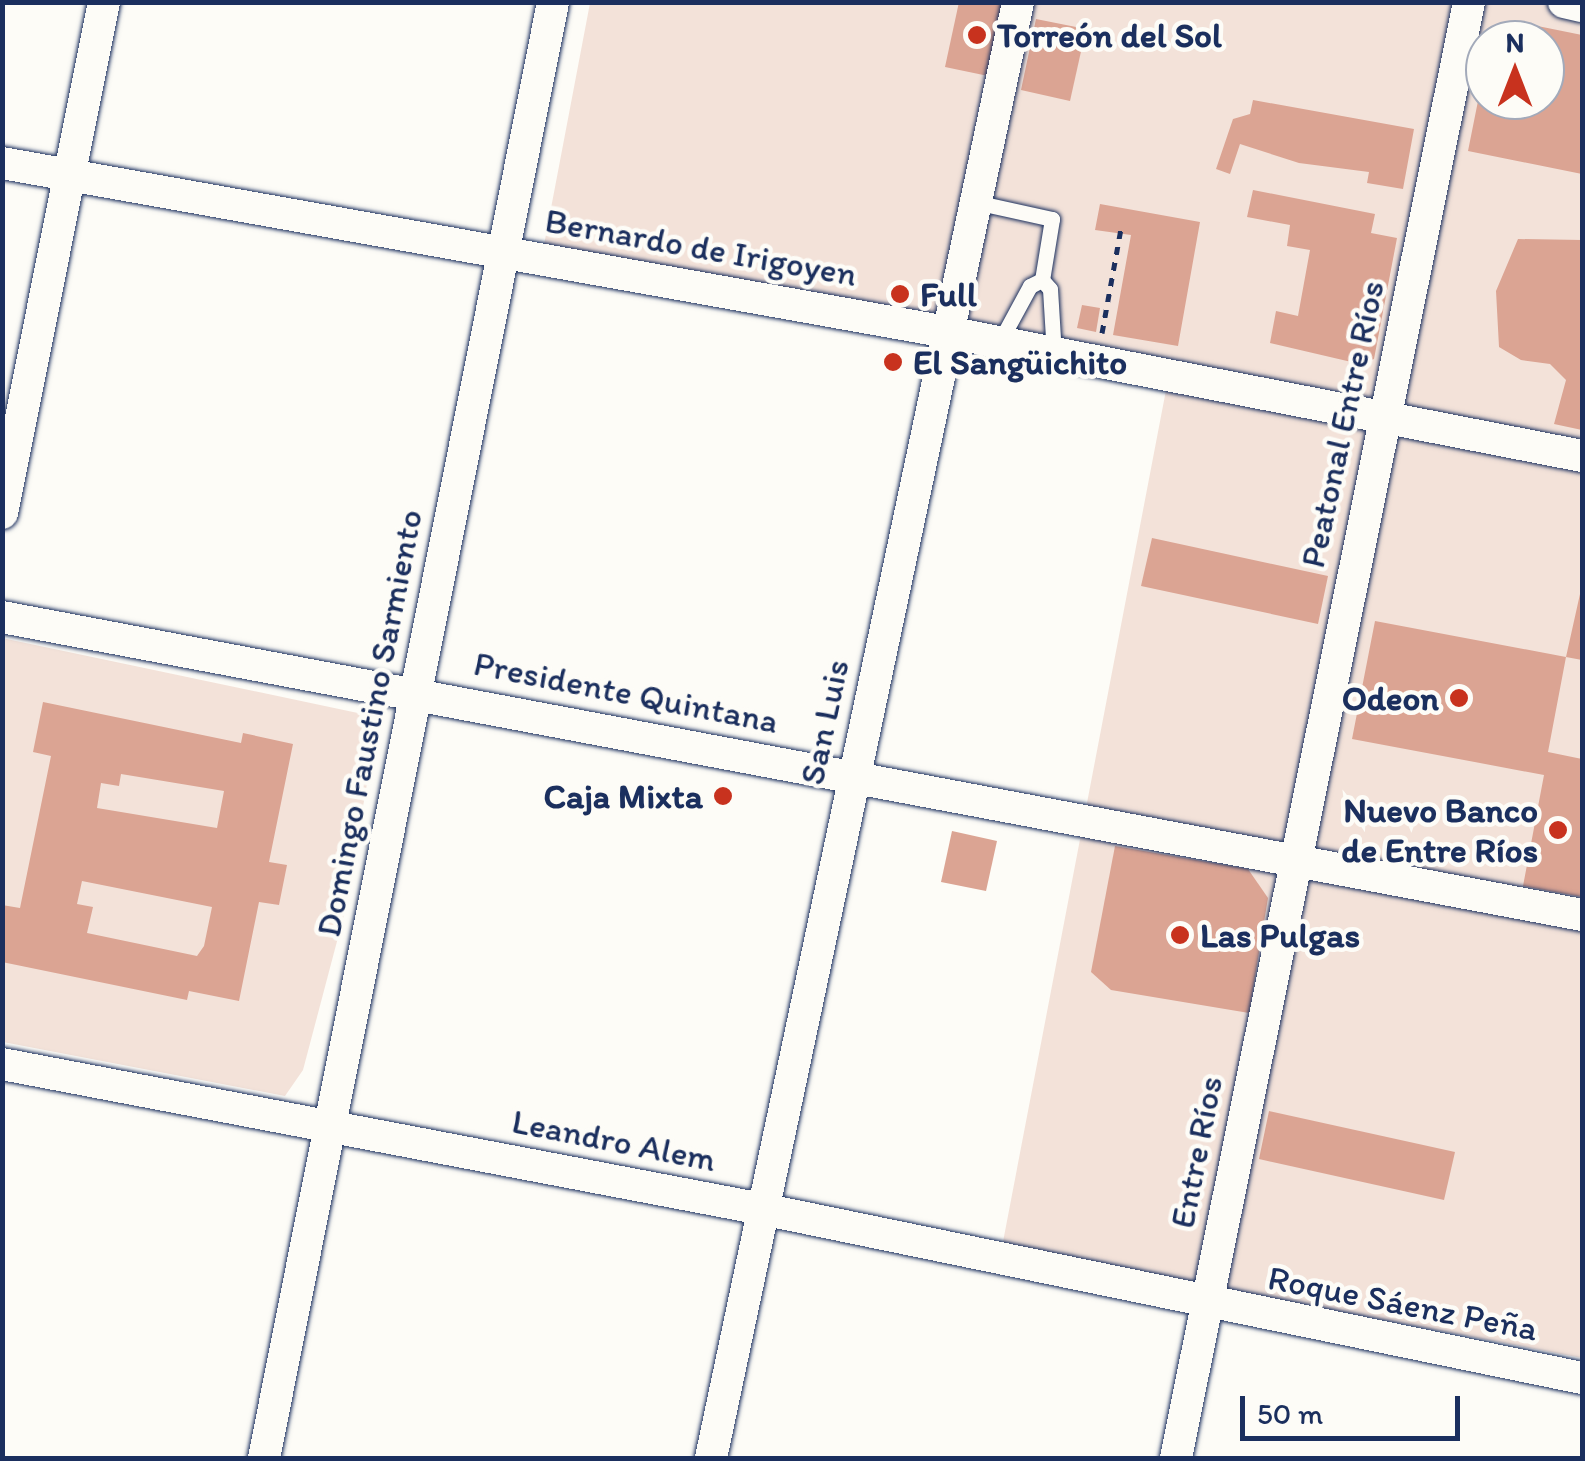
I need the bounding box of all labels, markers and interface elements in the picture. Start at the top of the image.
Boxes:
place label: Torreón del Sol [997,14,1222,56]
north arrow [1465,20,1565,120]
marker: Torreón del Sol [966,24,988,46]
text: N [1506,25,1524,59]
street label: Bernardo de Irigoyen [542,199,860,295]
place label: Full [920,273,977,315]
street label: Peatonal Entre Ríos [1291,277,1393,571]
marker: Full [889,283,911,305]
place label: El Sangüichito [913,341,1129,383]
marker: El Sangüichito [882,351,904,373]
street label: Domingo Faustino Sarmiento [307,505,431,941]
street label: Presidente Quintana [469,642,783,742]
street label: San Luis [790,656,858,788]
place label: Odeon [1342,677,1439,719]
marker: Odeon [1448,687,1470,709]
place label: Caja Mixta [544,775,703,817]
marker: Caja Mixta [712,785,734,807]
place label: Nuevo Banco de Entre Ríos [1340,789,1538,871]
marker: Nuevo Banco de Entre Ríos [1547,819,1569,841]
place label: Las Pulgas [1200,914,1359,956]
marker: Las Pulgas [1169,924,1191,946]
street label: Entre Ríos [1161,1072,1231,1232]
street label: Leandro Alem [508,1100,720,1180]
street label: Roque Sáenz Peña [1266,1256,1540,1350]
scale bar [1245,1376,1465,1438]
text: 50 m [1257,1395,1323,1432]

